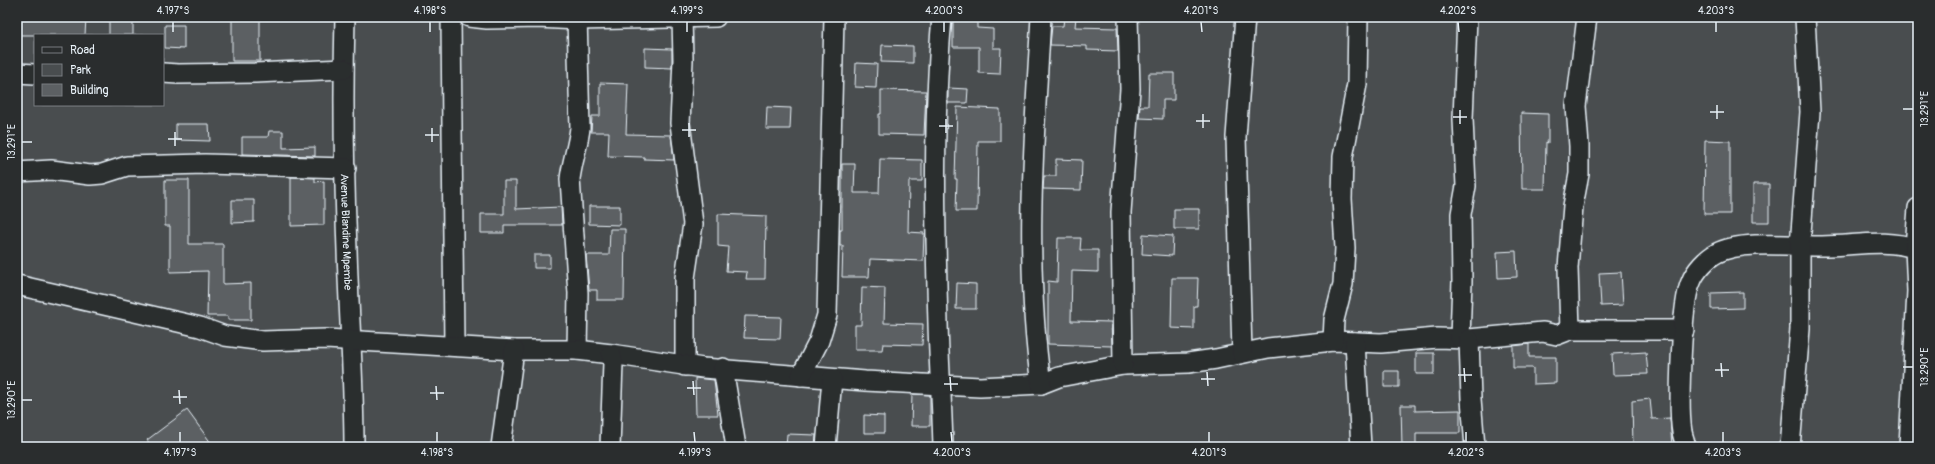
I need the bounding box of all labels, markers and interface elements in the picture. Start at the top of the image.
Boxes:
text: 4.197°S [157,5,189,17]
text: 4.198°S [414,5,446,17]
text: 4.199°S [671,5,703,17]
text: 4.200°S [925,5,963,17]
text: 4.201°S [1184,5,1218,17]
text: 4.202°S [1440,5,1476,17]
text: 4.203°S [1698,5,1734,17]
legend [34,34,164,106]
text: Road [70,43,95,58]
text: Park [70,63,91,78]
text: Building [70,83,109,98]
text: 13.291°E [1919,91,1931,127]
text: 13.291°E [6,124,18,160]
street label: Avenue Blandine Mpembe [338,174,355,291]
text: 13.290°E [1919,348,1931,386]
text: 13.290°E [6,381,18,419]
text: 4.197°S [164,447,196,459]
text: 4.198°S [421,447,453,459]
text: 4.199°S [679,447,711,459]
text: 4.200°S [933,447,971,459]
text: 4.201°S [1192,447,1226,459]
text: 4.202°S [1448,447,1484,459]
text: 4.203°S [1705,447,1741,459]

